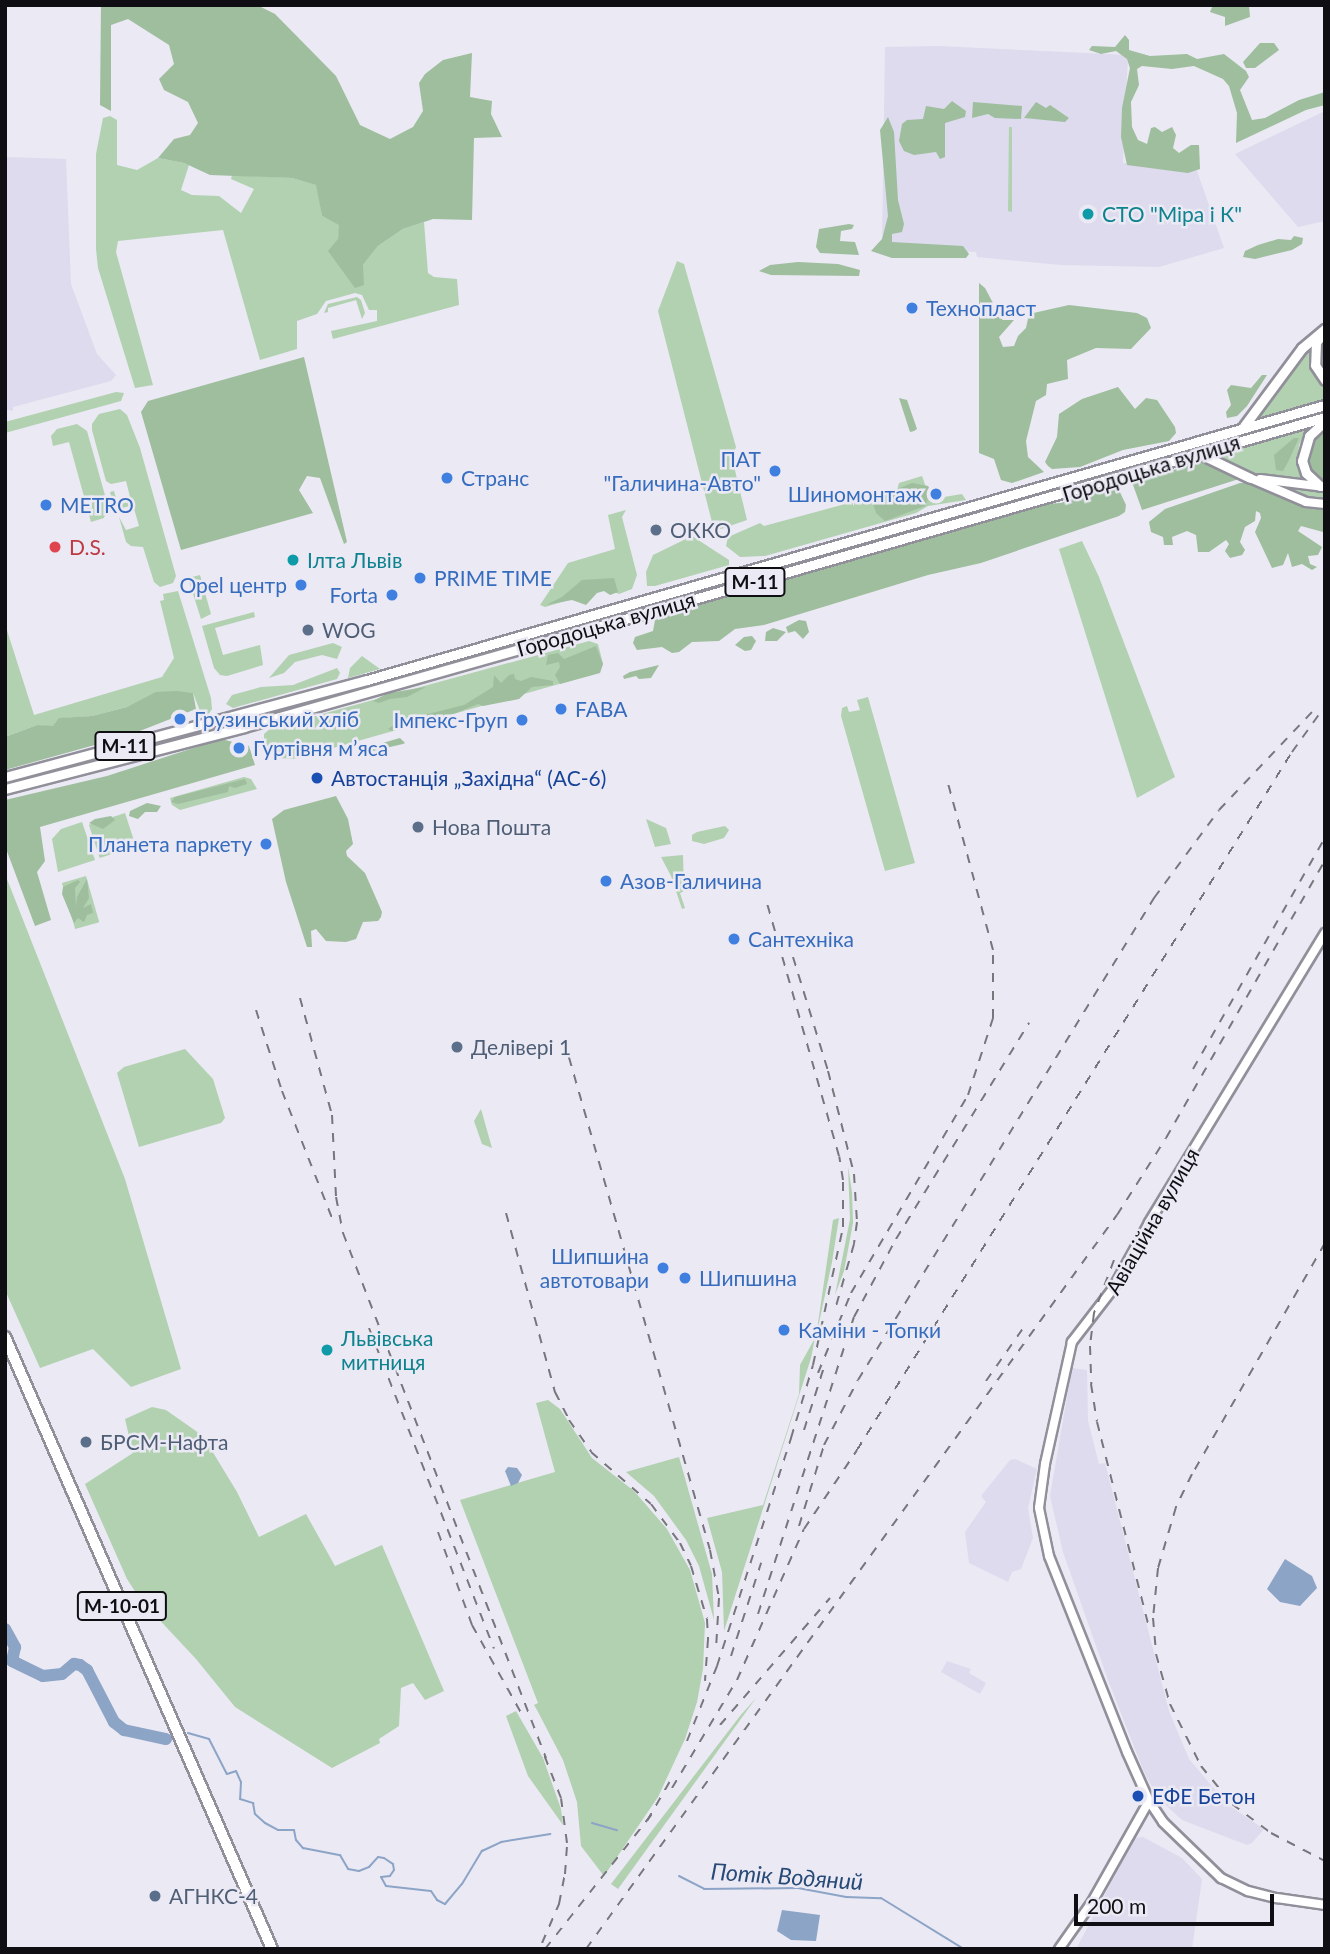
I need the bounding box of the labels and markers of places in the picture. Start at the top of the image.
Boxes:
place label: СТО "Міра і К" [1102,201,1242,227]
marker: СТО "Міра і К" [1080,206,1096,222]
place label: Технопласт [926,295,1036,321]
marker: Технопласт [904,300,920,316]
place label: ПАТ "Галичина-Авто" [603,446,761,496]
marker: ПАТ "Галичина-Авто" [767,463,783,479]
place label: Странс [461,465,529,491]
marker: Странс [439,470,455,486]
place label: Шиномонтаж [788,481,922,507]
marker: Шиномонтаж [928,486,944,502]
place label: METRO [60,492,134,518]
marker: METRO [38,497,54,513]
place label: ОККО [670,517,731,543]
marker: ОККО [648,522,664,538]
place label: D.S. [69,534,106,560]
marker: D.S. [47,539,63,555]
place label: Ілта Львів [307,547,402,573]
marker: Ілта Львів [285,552,301,568]
place label: PRIME TIME [434,565,553,591]
marker: PRIME TIME [412,570,428,586]
place label: Opel центр [179,572,287,598]
marker: Opel центр [293,577,309,593]
place label: Forta [330,582,378,608]
marker: Forta [384,587,400,603]
place label: WOG [322,617,376,643]
marker: WOG [300,622,316,638]
place label: FABA [575,696,627,722]
marker: FABA [553,701,569,717]
place label: Грузинський хліб [194,706,359,732]
place label: Імпекс-Груп [393,707,508,733]
marker: Грузинський хліб [172,711,188,727]
marker: Імпекс-Груп [514,712,530,728]
place label: Гуртівня мʼяса [253,735,388,761]
marker: Гуртівня мʼяса [231,740,247,756]
place label: Автостанція „Західна“ (АС-6) [331,765,606,791]
marker: Автостанція „Західна“ (АС-6) [309,770,325,786]
place label: Нова Пошта [432,814,551,840]
marker: Нова Пошта [410,819,426,835]
place label: Планета паркету [88,831,252,857]
marker: Планета паркету [258,836,274,852]
place label: Азов-Галичина [620,868,762,894]
marker: Азов-Галичина [598,873,614,889]
place label: Сантехніка [748,926,854,952]
marker: Сантехніка [726,931,742,947]
place label: Делівері 1 [471,1034,571,1060]
marker: Делівері 1 [449,1039,465,1055]
place label: Шипшина автотовари [540,1243,649,1293]
marker: Шипшина автотовари [655,1260,671,1276]
place label: Шипшина [699,1265,797,1291]
marker: Шипшина [677,1270,693,1286]
place label: Каміни - Топки [798,1317,941,1343]
marker: Каміни - Топки [776,1322,792,1338]
place label: Львівська митниця [341,1325,433,1375]
marker: Львівська митниця [319,1342,335,1358]
place label: БРСМ-Нафта [100,1429,228,1455]
marker: БРСМ-Нафта [78,1434,94,1450]
place label: ЕФЕ Бетон [1152,1783,1255,1809]
marker: ЕФЕ Бетон [1130,1788,1146,1804]
place label: АГНКС-4 [169,1883,258,1909]
marker: АГНКС-4 [147,1888,163,1904]

